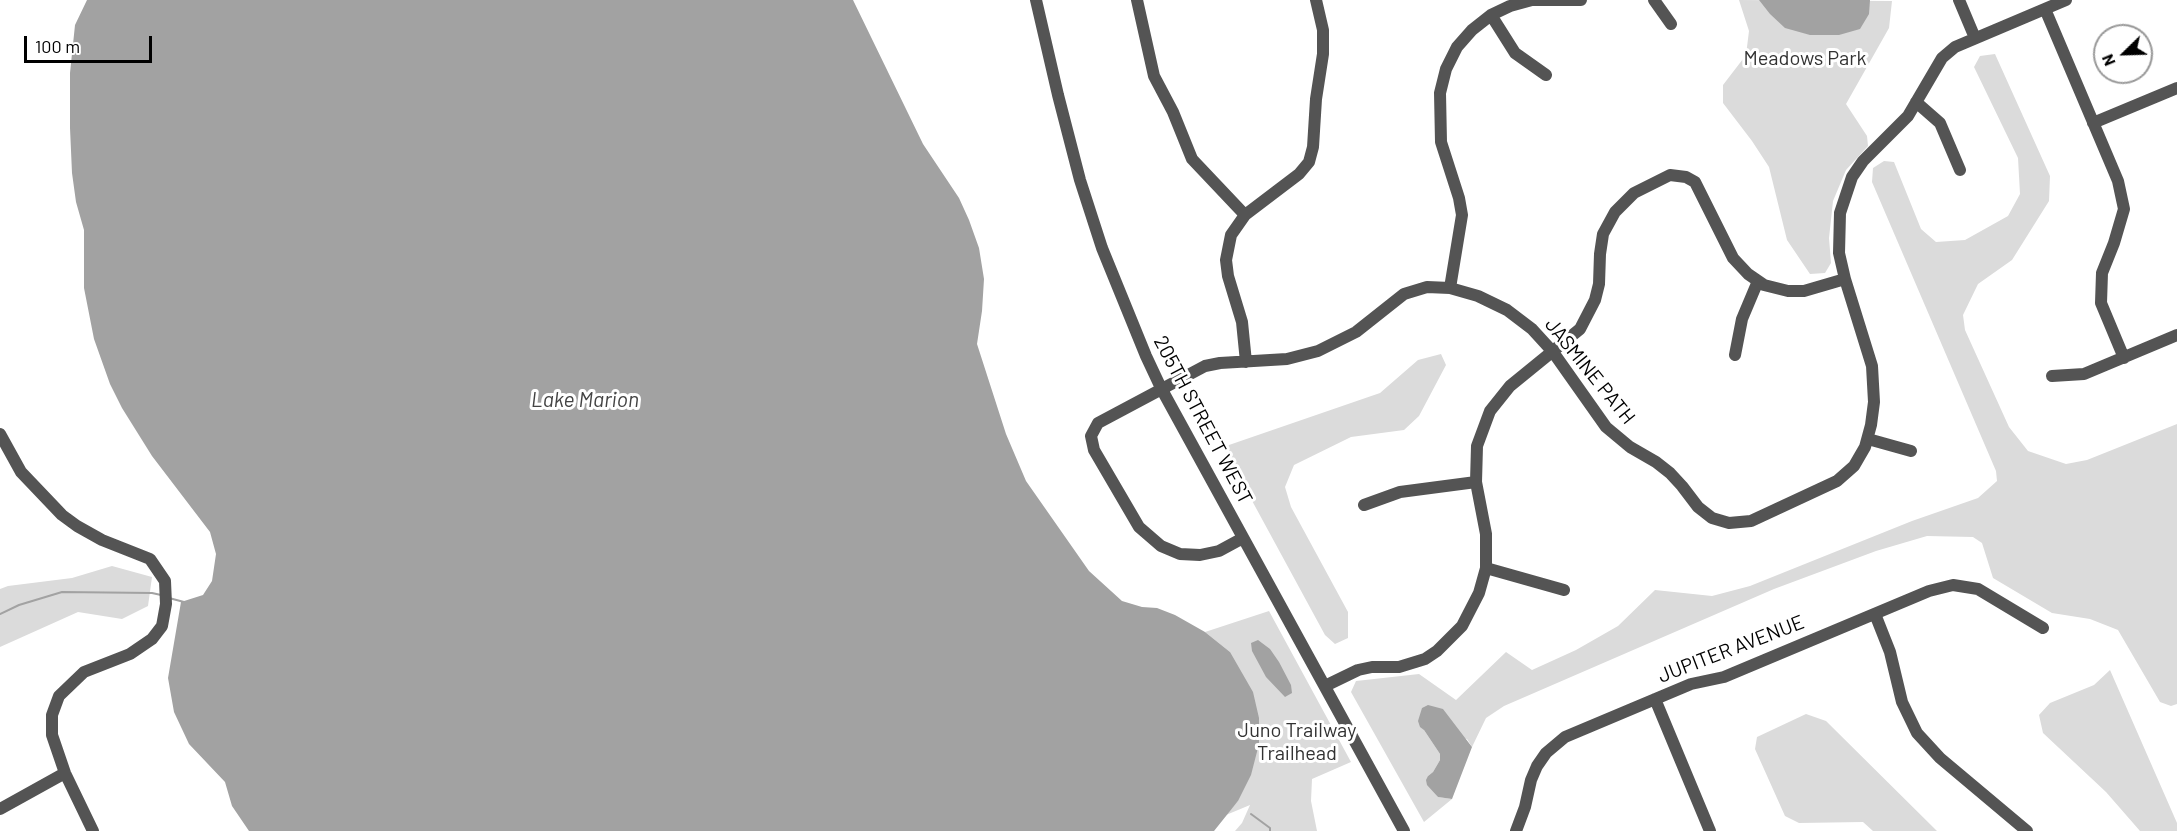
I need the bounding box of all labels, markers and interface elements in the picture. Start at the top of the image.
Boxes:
scale bar [27,24,154,62]
north arrow [2093,24,2153,84]
text: 100 m [35,35,80,57]
park label: Meadows Park [1743,46,1867,70]
text: N [2097,52,2119,69]
street label: JASMINE PATH [1540,313,1640,429]
street label: 205TH STREET WEST [1148,332,1258,508]
water label: Lake Marion [531,387,639,413]
street label: JUPITER AVENUE [1655,610,1807,688]
park label: Juno Trailway Trailhead [1238,718,1356,765]

